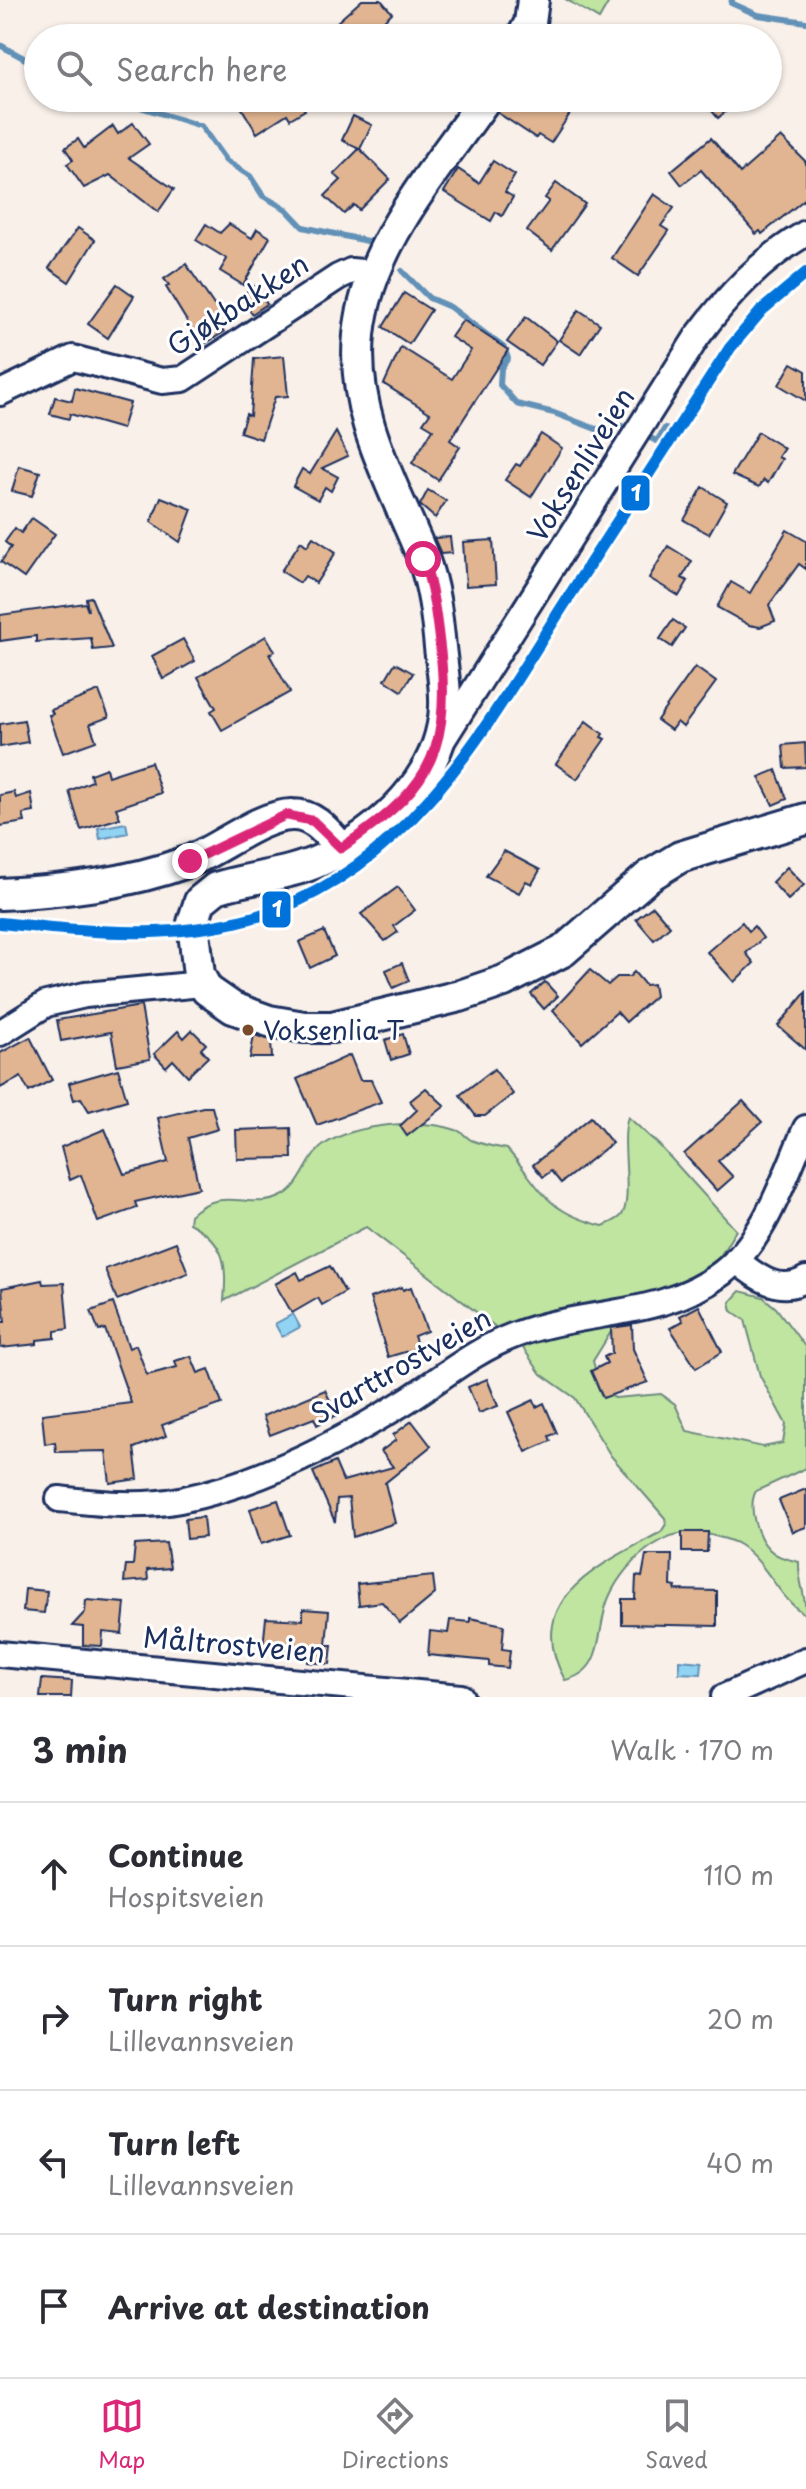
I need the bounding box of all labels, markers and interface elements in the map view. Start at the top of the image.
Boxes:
search box [24,24,782,112]
icon: search [52,46,96,90]
text: Search here [116,46,288,91]
street label: Gjøkbakken [158,242,317,366]
street label: Voksenliveien [515,378,645,550]
line badge: 1 [620,474,651,512]
text: 1 [631,475,641,508]
route start [405,541,441,577]
route end [172,843,208,879]
line badge: 1 [261,890,292,929]
text: 1 [272,891,282,924]
place label: Voksenlia T [263,1010,404,1049]
marker: Voksenlia T [240,1022,256,1038]
street label: Svarttrostveien [302,1296,499,1434]
street label: Måltrostveien [141,1614,327,1673]
text: 3 min [32,1723,128,1775]
text: Walk · 170 m [610,1730,774,1769]
text: Continue [108,1832,243,1877]
icon: ahead [32,1852,76,1896]
text: 110 m [703,1855,774,1894]
text: Hospitsveien [108,1877,264,1916]
text: Turn right [108,1976,263,2021]
icon: right [32,1996,76,2040]
text: 20 m [707,1999,774,2038]
text: Lillevannsveien [108,2021,294,2060]
text: Turn left [108,2120,240,2165]
icon: left [32,2140,76,2184]
text: 40 m [706,2143,774,2182]
text: Lillevannsveien [108,2165,294,2204]
icon: arrive [32,2284,76,2328]
text: Arrive at destination [108,2284,430,2329]
tab: Map [98,2394,145,2475]
tab: Directions [342,2394,449,2475]
tab: Saved [645,2394,708,2475]

